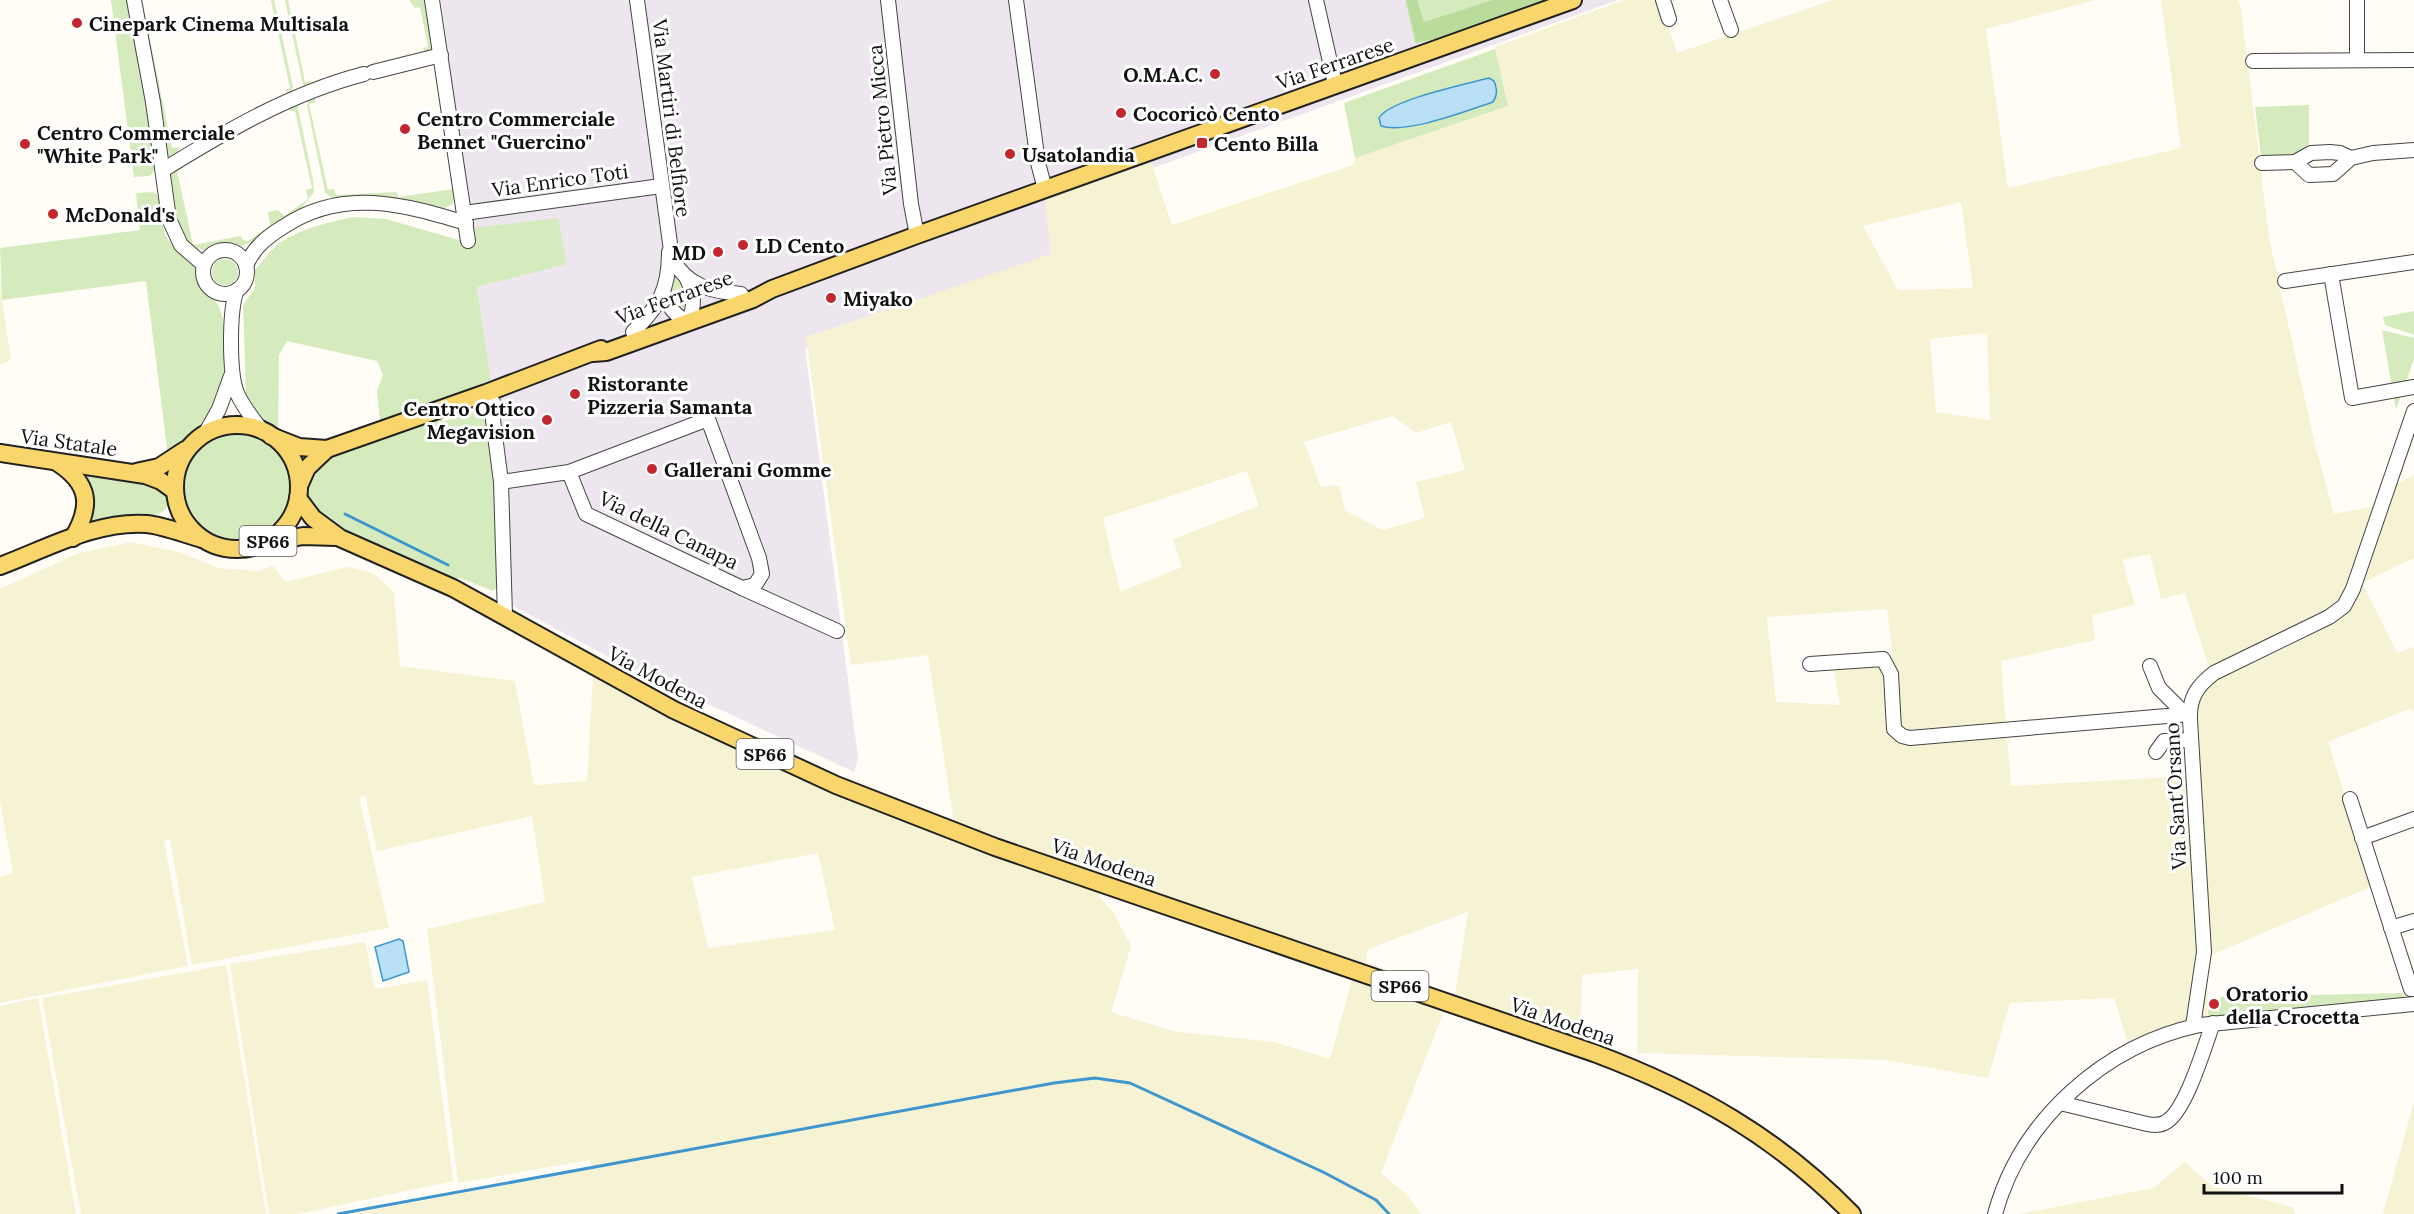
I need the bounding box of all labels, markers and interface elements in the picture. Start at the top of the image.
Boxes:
place label: Cinepark Cinema Multisala [89,11,350,36]
marker: Cinepark Cinema Multisala [70,16,84,30]
street label: Via Martiri di Belfiore [647,17,697,219]
street label: Via Ferrarese [1272,31,1397,95]
street label: Via Pietro Micca [862,44,902,197]
place label: O.M.A.C. [1123,62,1203,87]
marker: O.M.A.C. [1208,67,1222,81]
place label: Cocoricò Cento [1133,101,1280,126]
place label: Centro Commerciale Bennet "Guercino" [417,106,615,154]
marker: Cocoricò Cento [1114,106,1128,120]
place label: Centro Commerciale "White Park" [37,120,235,168]
marker: Centro Commerciale Bennet "Guercino" [398,122,412,136]
place label: Cento Billa [1214,131,1319,156]
marker: Cento Billa [1195,136,1209,150]
marker: Centro Commerciale "White Park" [18,137,32,151]
place label: Usatolandia [1022,142,1135,167]
marker: Usatolandia [1003,147,1017,161]
street label: Via Enrico Toti [489,158,630,202]
place label: McDonald's [65,202,175,227]
marker: McDonald's [46,207,60,221]
place label: LD Cento [755,233,844,258]
marker: LD Cento [736,238,750,252]
place label: MD [671,240,706,265]
marker: MD [711,245,725,259]
street label: Via Ferrarese [611,264,736,330]
place label: Miyako [843,286,913,311]
marker: Miyako [824,291,838,305]
place label: Ristorante Pizzeria Samanta [587,371,753,419]
marker: Ristorante Pizzeria Samanta [568,387,582,401]
place label: Centro Ottico Megavision [403,396,535,444]
marker: Centro Ottico Megavision [540,413,554,427]
street label: Via Statale [18,423,119,461]
place label: Gallerani Gomme [664,457,832,482]
marker: Gallerani Gomme [645,462,659,476]
street label: Via della Canapa [594,485,743,575]
road number: SP66 [240,526,296,556]
street label: Via Modena [603,640,712,714]
street label: Via Sant'Orsano [2159,722,2191,871]
road number: SP66 [736,739,794,769]
street label: Via Modena [1047,832,1160,892]
road number: SP66 [1372,971,1428,1001]
place label: Oratorio della Crocetta [2226,981,2360,1029]
street label: Via Modena [1506,991,1619,1051]
marker: Oratorio della Crocetta [2207,997,2221,1011]
scale bar [2204,1157,2342,1195]
text: 100 m [2213,1166,2263,1189]

